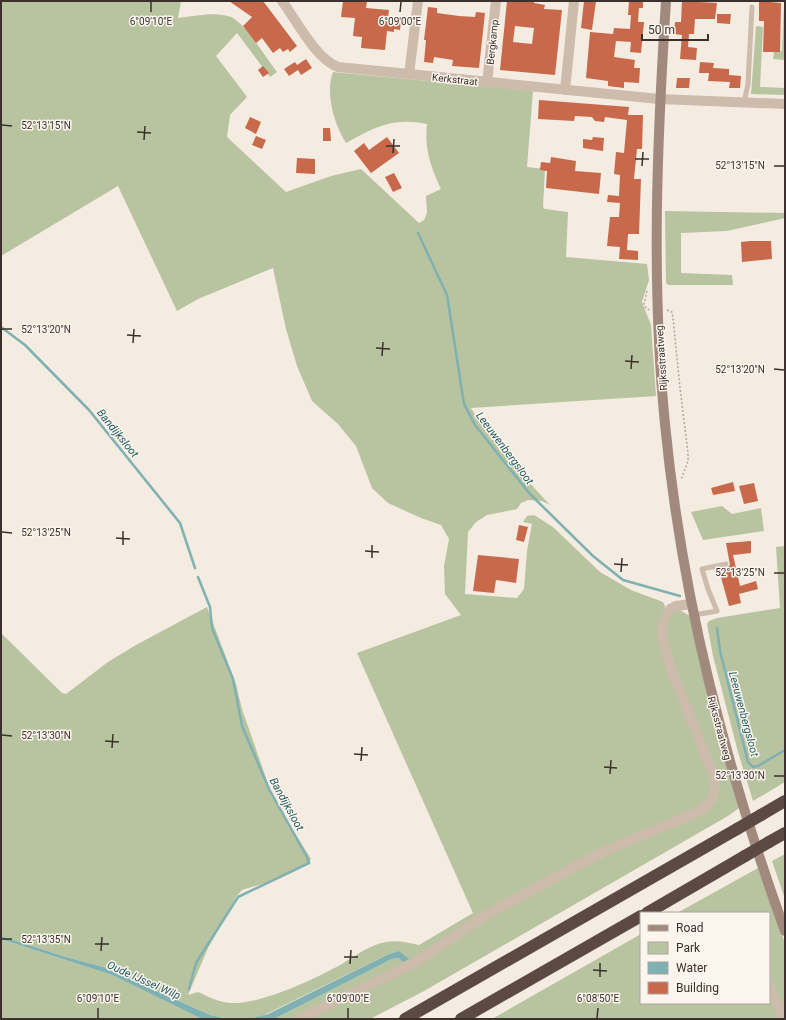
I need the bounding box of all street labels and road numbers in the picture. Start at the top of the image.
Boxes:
street label: Bergkamp [485,19,500,65]
street label: Kerkstraat [432,72,478,87]
street label: Rijksstraatweg [654,325,669,391]
street label: Rijksstraatweg [706,695,733,761]

